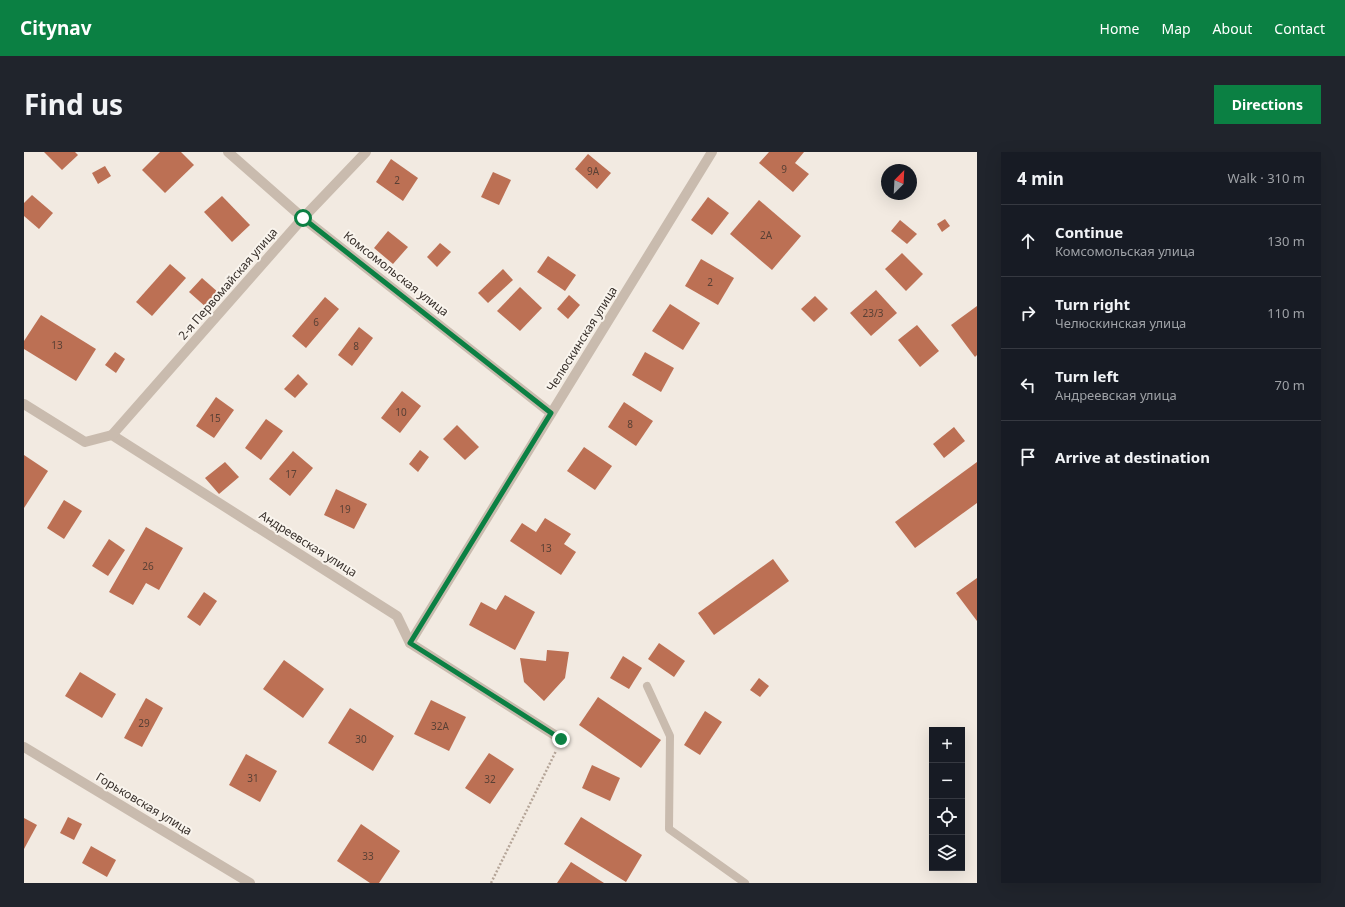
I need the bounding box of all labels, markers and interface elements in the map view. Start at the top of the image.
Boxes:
text: Citynav [20,15,92,41]
text: Home [1100,19,1139,38]
text: Map [1161,19,1191,38]
text: About [1213,19,1252,38]
text: Contact [1274,19,1325,38]
text: Find us [24,85,123,123]
button: Directions [1214,85,1321,124]
house number: 9 [781,162,787,176]
house number: 9А [587,164,600,178]
north arrow [881,164,917,200]
text: 4 min [1017,167,1064,190]
text: Walk · 310 m [1227,169,1305,187]
house number: 2 [394,173,400,187]
route start [294,209,312,227]
text: Continue [1055,222,1123,242]
street label: 2-я Первомайская улица [174,224,281,343]
street label: Комсомольская улица [340,227,452,320]
house number: 2А [760,228,773,242]
icon: ahead [1017,230,1039,252]
text: 130 m [1267,232,1305,250]
text: Комсомольская улица [1055,242,1195,260]
house number: 2 [707,275,713,289]
street label: Челюскинская улица [542,283,621,395]
text: Turn right [1055,294,1130,314]
icon: right [1017,302,1039,324]
text: 110 m [1267,304,1305,322]
house number: 23/3 [863,306,884,320]
text: Челюскинская улица [1055,314,1186,332]
house number: 6 [313,315,319,329]
house number: 13 [51,338,63,352]
house number: 8 [353,339,359,353]
text: Turn left [1055,366,1119,386]
icon: left [1017,374,1039,396]
text: 70 m [1275,376,1305,394]
text: Андреевская улица [1055,386,1177,404]
house number: 10 [395,405,407,419]
house number: 15 [209,411,221,425]
house number: 8 [627,417,633,431]
icon: arrive [1017,446,1039,468]
text: Arrive at destination [1055,447,1210,467]
house number: 17 [285,467,297,481]
house number: 19 [339,502,351,516]
street label: Андреевская улица [256,507,360,581]
house number: 13 [540,541,552,555]
house number: 26 [142,559,154,573]
house number: 29 [138,716,150,730]
house number: 32А [431,719,450,733]
map controls [929,727,965,871]
button: + [929,727,965,763]
route end [552,730,570,748]
house number: 30 [355,732,367,746]
button: − [929,763,965,799]
street label: Горьковская улица [93,768,196,839]
house number: 31 [247,771,259,785]
house number: 32 [484,772,496,786]
button: locate [929,799,965,835]
button: layers [929,835,965,871]
house number: 33 [362,849,374,863]

